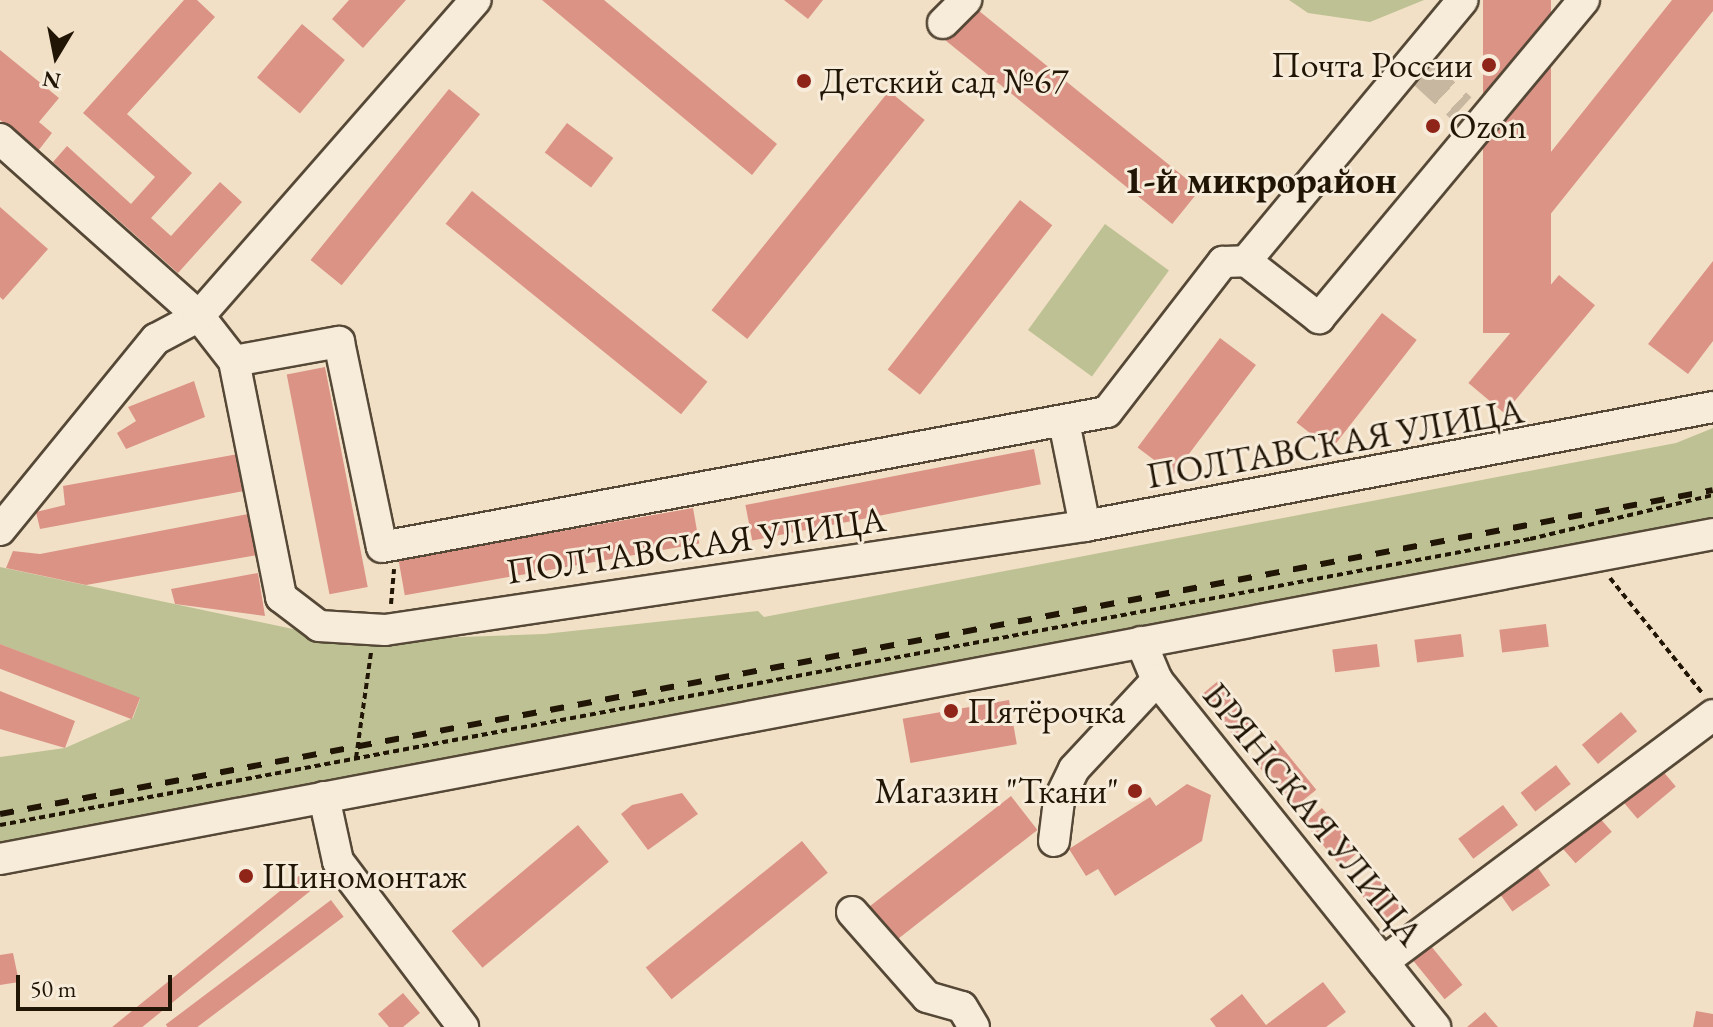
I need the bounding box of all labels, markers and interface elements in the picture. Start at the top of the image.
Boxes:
north arrow [16,16,96,96]
place label: Почта России [1271,43,1473,87]
marker: Почта России [1480,56,1498,74]
place label: Детский сад №67 [820,59,1069,103]
text: N [40,64,63,96]
marker: Детский сад №67 [795,72,813,90]
place label: Ozon [1449,104,1527,148]
marker: Ozon [1424,117,1442,135]
district label: 1-й микрорайон [1123,157,1397,203]
street label: ПОЛТАВСКАЯ УЛИЦА [1143,389,1527,497]
street label: ПОЛТАВСКАЯ УЛИЦА [504,497,888,593]
street label: БРЯНСКАЯ УЛИЦА [1194,674,1432,954]
place label: Пятёрочка [967,689,1125,733]
marker: Пятёрочка [942,702,960,720]
place label: Магазин "Ткани" [874,769,1119,813]
marker: Магазин "Ткани" [1126,782,1144,800]
place label: Шиномонтаж [262,854,467,898]
marker: Шиномонтаж [237,867,255,885]
scale bar [20,959,176,1009]
text: 50 m [30,973,77,1004]

